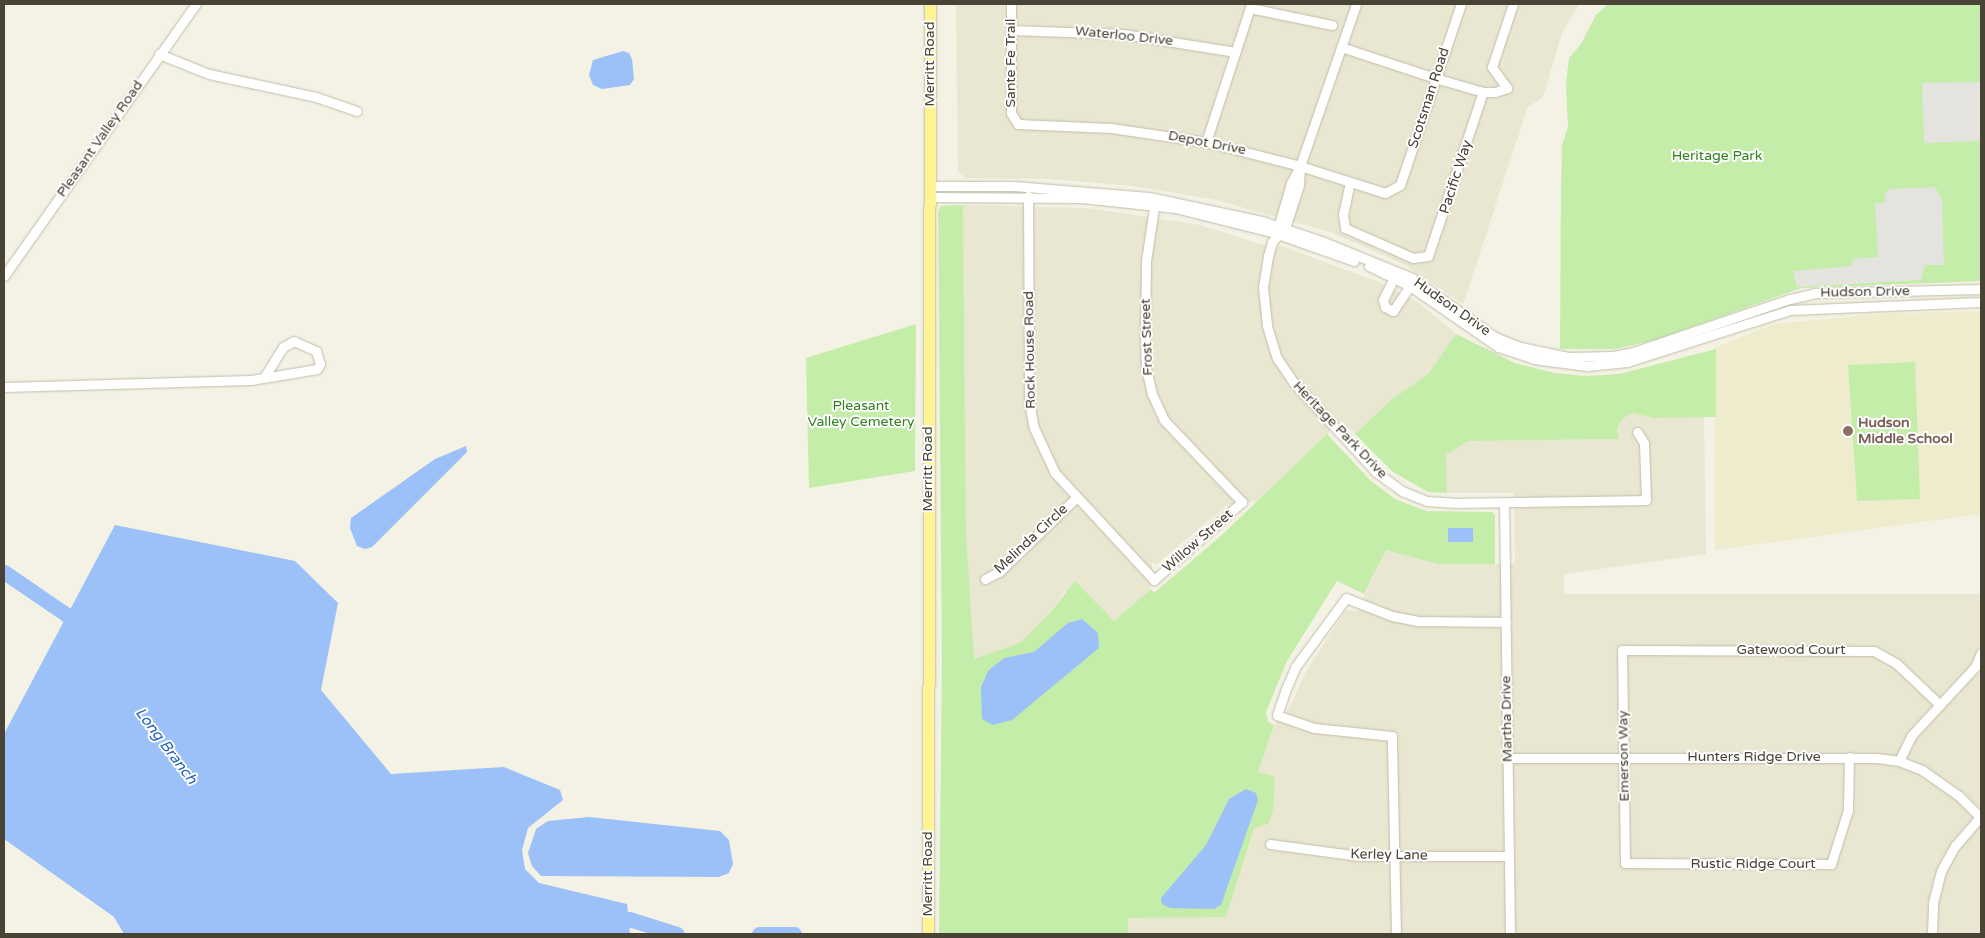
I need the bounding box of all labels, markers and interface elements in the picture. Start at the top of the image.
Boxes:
street label: Sante Fe Trail [1003,18,1019,108]
street label: Merritt Road [922,22,938,106]
street label: Waterloo Drive [1074,22,1174,50]
street label: Scotsman Road [1405,46,1453,150]
street label: Pleasant Valley Road [53,77,147,201]
street label: Depot Drive [1167,127,1247,159]
street label: Pacific Way [1436,138,1476,216]
park label: Heritage Park [1672,148,1762,164]
street label: Hudson Drive [1410,274,1494,340]
street label: Hudson Drive [1820,283,1910,301]
street label: Rock House Road [1021,291,1039,409]
street label: Frost Street [1137,298,1157,376]
street label: Heritage Park Drive [1289,378,1391,482]
park label: Pleasant Valley Cemetery [807,398,915,431]
place label: Hudson Middle School [1858,415,1953,448]
marker: Hudson Middle School [1842,425,1854,437]
street label: Merritt Road [920,427,936,511]
street label: Melinda Circle [991,501,1071,577]
street label: Willow Street [1159,506,1237,576]
street label: Gatewood Court [1736,642,1846,658]
street label: Martha Drive [1498,676,1516,762]
water label: Long Branch [131,704,201,788]
street label: Emerson Way [1615,710,1633,802]
street label: Hunters Ridge Drive [1687,749,1821,765]
street label: Merritt Road [920,832,936,916]
street label: Kerley Lane [1350,846,1428,864]
street label: Rustic Ridge Court [1690,856,1816,872]

